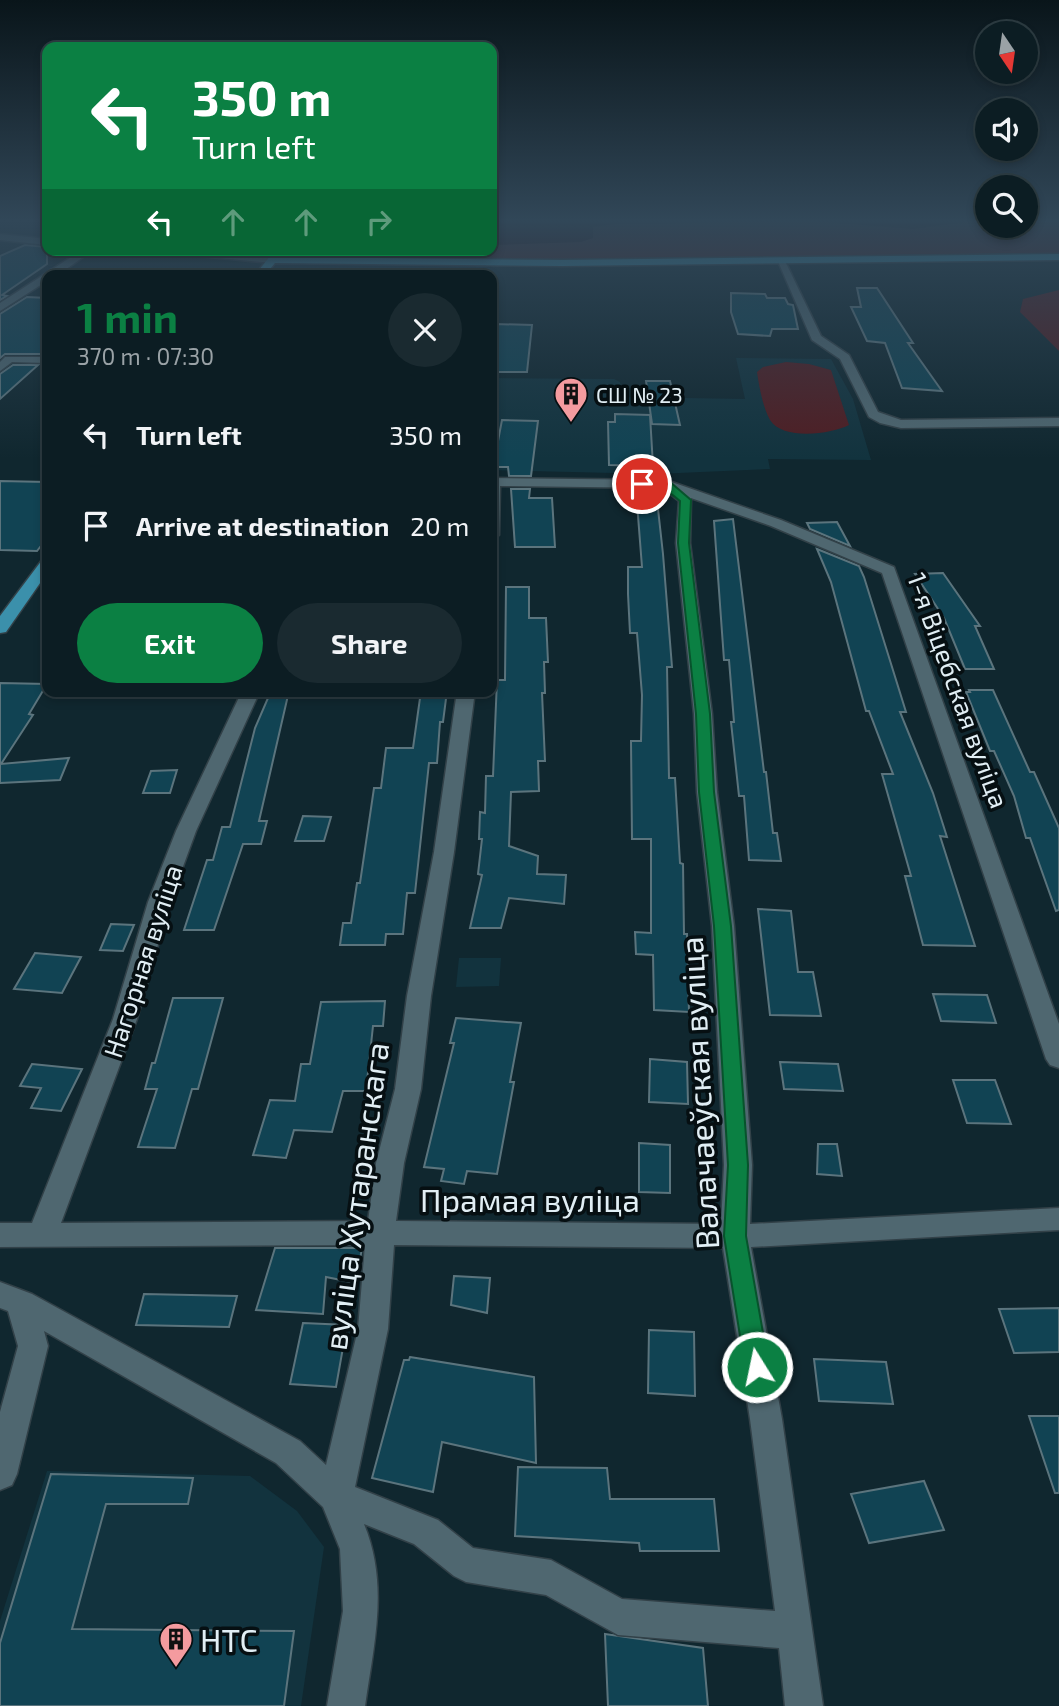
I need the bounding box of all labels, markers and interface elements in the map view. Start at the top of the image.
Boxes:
north arrow [975,21,1038,84]
map controls [975,21,1038,238]
text: 350 m [192,67,332,126]
icon: left [77,70,168,161]
button: sound [975,98,1038,161]
text: Turn left [192,127,316,165]
button: search [975,175,1038,238]
icon: left [141,203,179,241]
icon: ahead [214,203,252,241]
icon: ahead [287,203,325,241]
icon: right [360,203,398,241]
text: 1 min [77,291,178,341]
button: close [388,293,462,367]
text: 370 m · 07:30 [77,342,214,370]
building icon: СШ № 23 [552,375,590,424]
place label: СШ № 23 [596,382,683,407]
icon: left [77,416,115,454]
text: Turn left [136,419,242,450]
text: 350 m [389,419,462,450]
pin [612,454,672,514]
icon: arrive [623,465,661,503]
icon: arrive [77,507,115,545]
text: Arrive at destination [136,510,389,541]
text: 20 m [410,510,469,541]
street label: 1-я Віцебская вуліца [901,568,1016,812]
button: Exit [77,603,263,683]
button: Share [277,603,462,683]
street label: Нагорная вуліца [96,861,189,1062]
street label: Валачаеўская вуліца [671,936,726,1250]
street label: вуліца Хутаранскага [315,1040,396,1353]
street label: Прамая вуліца [420,1180,640,1219]
position arrow [720,1330,794,1404]
building icon: НТС [157,1620,195,1669]
place label: НТС [200,1620,258,1658]

